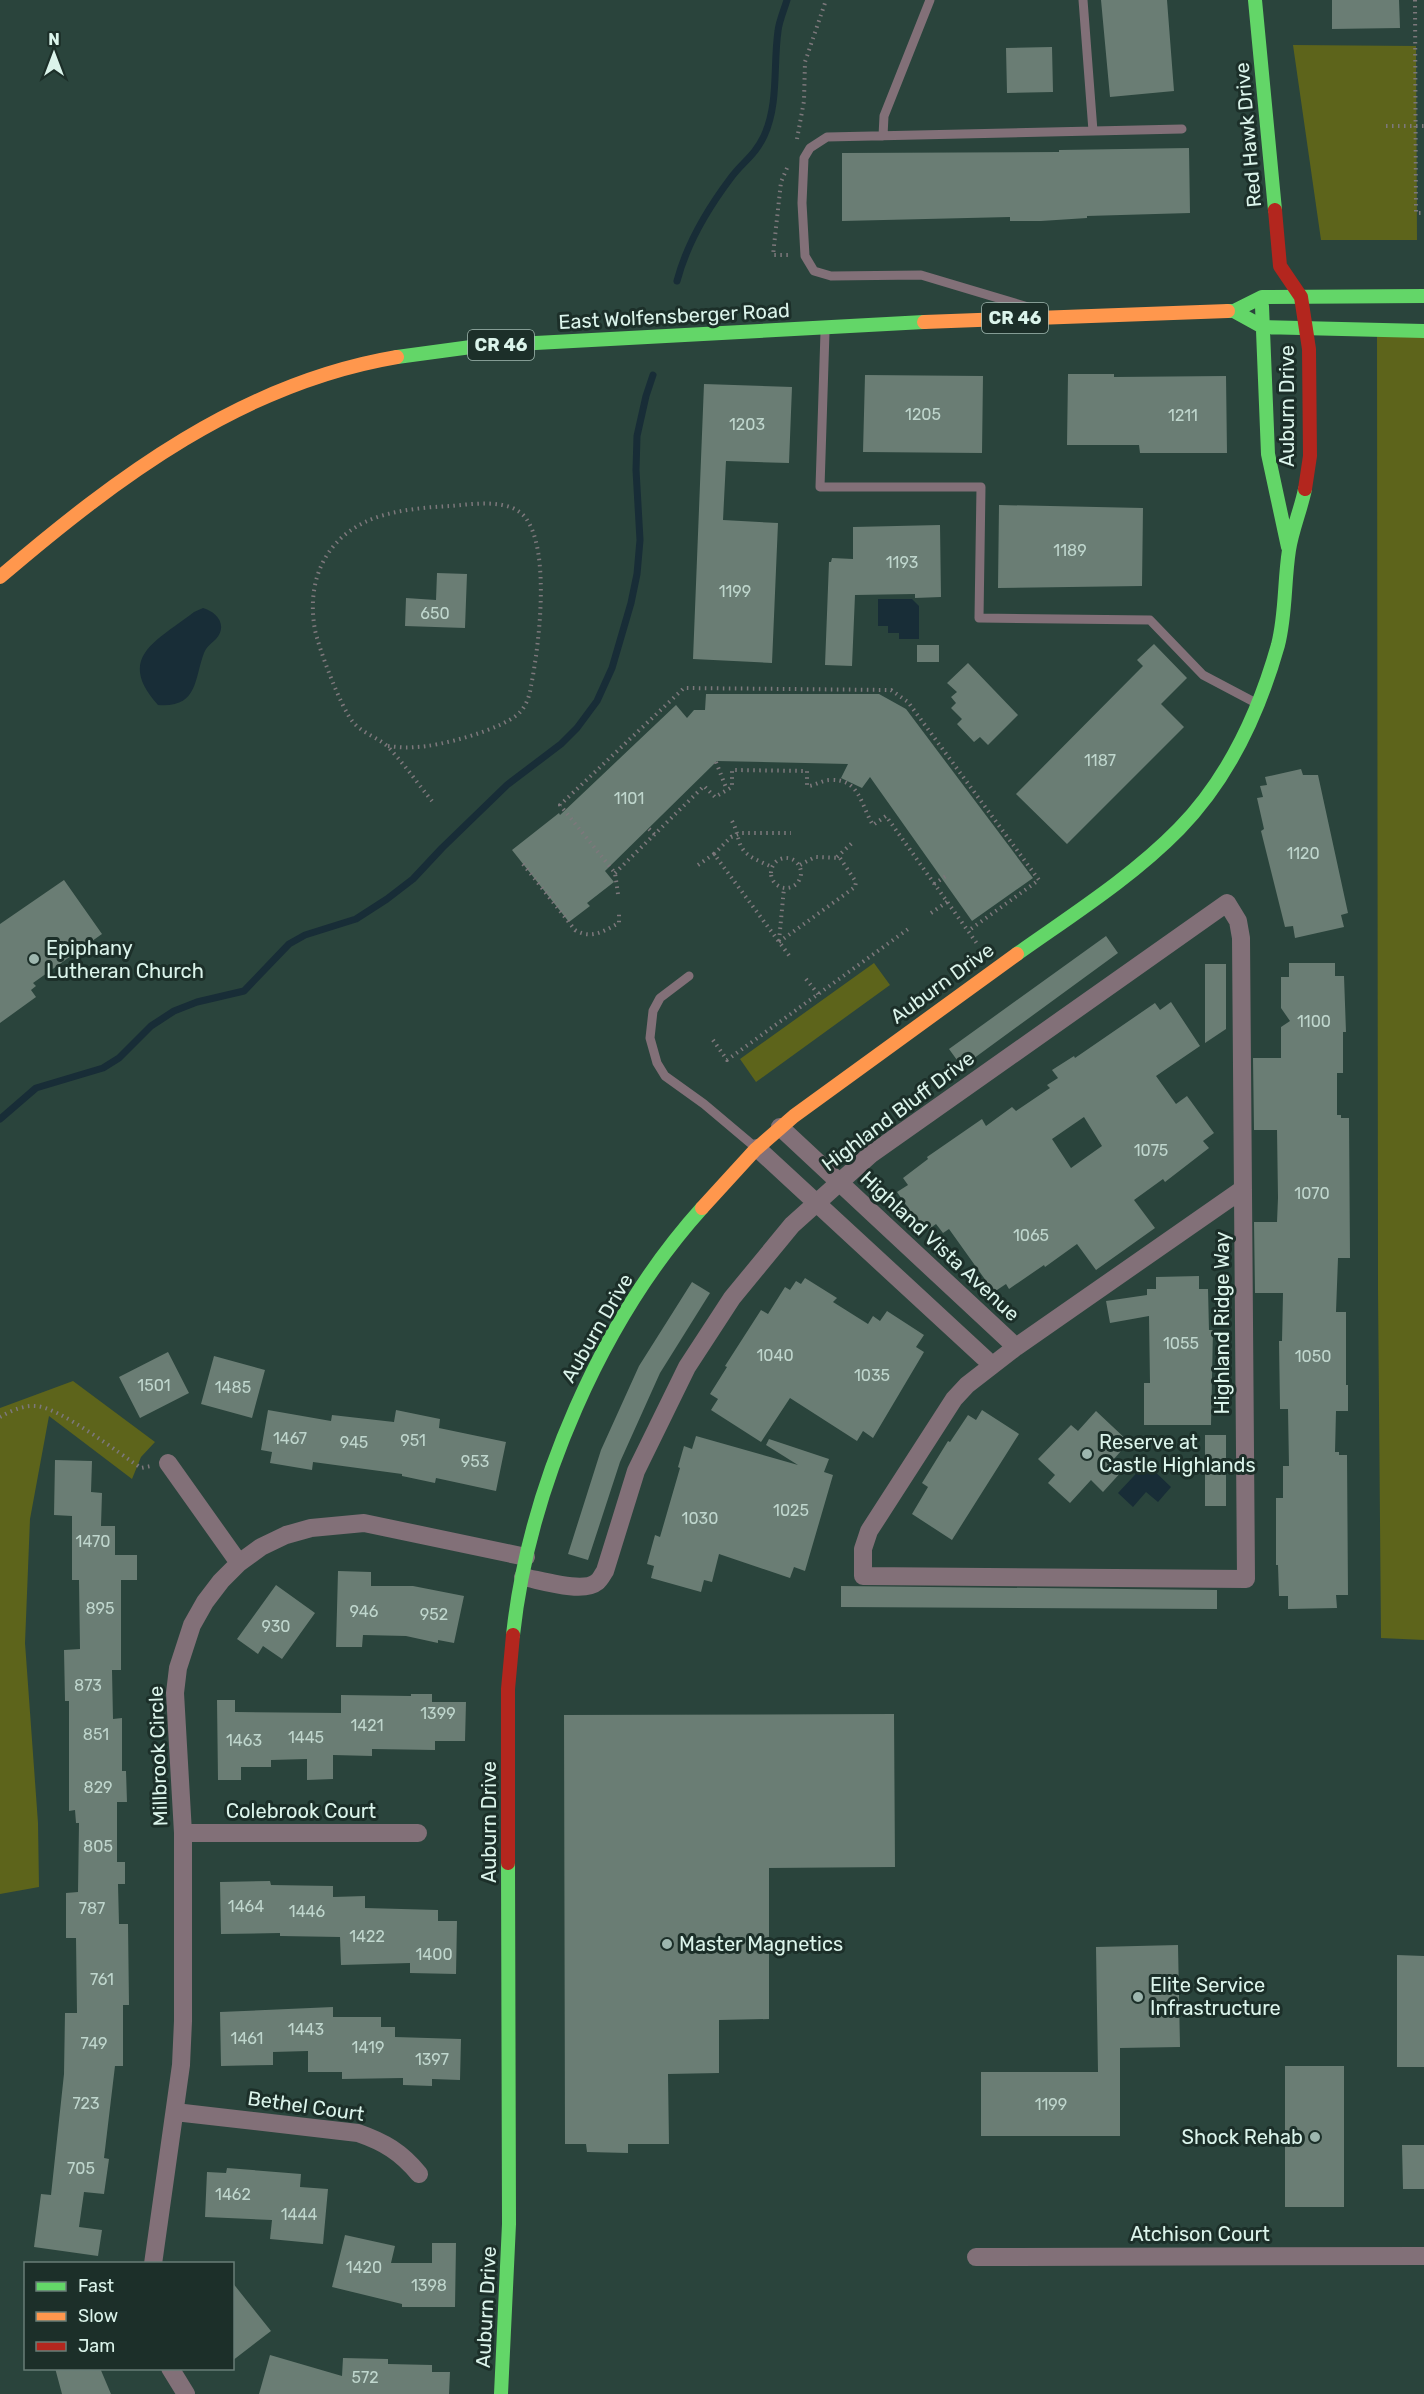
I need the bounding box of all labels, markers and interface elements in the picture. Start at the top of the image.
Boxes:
north arrow [24,24,84,84]
text: N [48,30,60,49]
street label: Red Hawk Drive [1230,62,1266,208]
street label: East Wolfensberger Road [558,298,790,334]
road number: CR 46 [982,303,1048,333]
road number: CR 46 [468,330,534,360]
street label: Auburn Drive [1275,345,1299,467]
house number: 1205 [905,405,941,424]
house number: 1211 [1168,406,1198,425]
house number: 1203 [729,415,765,434]
house number: 1189 [1053,541,1087,560]
house number: 1193 [886,553,918,572]
house number: 1199 [719,582,751,601]
house number: 650 [420,604,450,623]
house number: 1187 [1084,751,1116,770]
house number: 1101 [614,789,644,808]
house number: 1120 [1286,844,1320,863]
place label: Epiphany Lutheran Church [46,936,204,983]
street label: Auburn Drive [886,937,998,1029]
marker: Epiphany Lutheran Church [27,952,41,966]
house number: 1100 [1297,1012,1331,1031]
street label: Highland Bluff Drive [817,1046,979,1176]
house number: 1075 [1134,1141,1168,1160]
street label: Highland Vista Avenue [855,1166,1025,1326]
house number: 1070 [1294,1184,1330,1203]
house number: 1065 [1013,1226,1049,1245]
street label: Highland Ridge Way [1210,1231,1234,1415]
street label: Auburn Drive [556,1269,638,1387]
house number: 1055 [1163,1334,1199,1353]
house number: 1040 [756,1346,794,1365]
house number: 1050 [1295,1347,1331,1366]
house number: 1035 [854,1366,890,1385]
house number: 1501 [137,1376,171,1395]
house number: 1485 [215,1378,251,1397]
house number: 1467 [273,1429,307,1448]
place label: Reserve at Castle Highlands [1099,1430,1256,1477]
house number: 951 [400,1431,426,1450]
house number: 945 [340,1433,368,1452]
marker: Reserve at Castle Highlands [1080,1447,1094,1461]
house number: 953 [461,1452,489,1471]
house number: 1025 [773,1501,809,1520]
house number: 1030 [682,1509,718,1528]
house number: 1470 [76,1532,110,1551]
house number: 895 [85,1599,115,1618]
house number: 946 [350,1602,379,1621]
house number: 952 [420,1605,448,1624]
house number: 930 [261,1617,291,1636]
house number: 873 [74,1676,102,1695]
street label: Millbrook Circle [144,1685,172,1827]
house number: 1399 [420,1704,456,1723]
house number: 1421 [350,1716,384,1735]
house number: 851 [83,1725,109,1744]
house number: 1445 [288,1728,324,1747]
house number: 1463 [226,1731,262,1750]
street label: Auburn Drive [477,1761,501,1883]
house number: 829 [83,1778,113,1797]
street label: Colebrook Court [226,1799,376,1823]
house number: 805 [83,1837,113,1856]
house number: 1464 [228,1897,264,1916]
house number: 787 [79,1899,105,1918]
house number: 1446 [289,1902,326,1921]
house number: 1422 [349,1927,385,1946]
place label: Master Magnetics [679,1932,843,1956]
marker: Master Magnetics [660,1937,674,1951]
house number: 1400 [415,1945,453,1964]
house number: 761 [90,1970,114,1989]
place label: Elite Service Infrastructure [1150,1973,1281,2020]
marker: Elite Service Infrastructure [1131,1990,1145,2004]
house number: 1443 [288,2020,324,2039]
house number: 1461 [231,2029,263,2048]
house number: 749 [81,2034,107,2053]
house number: 1419 [352,2038,384,2057]
house number: 1397 [415,2050,449,2069]
street label: Bethel Court [246,2086,366,2126]
house number: 723 [72,2094,100,2113]
house number: 1199 [1035,2095,1067,2114]
place label: Shock Rehab [1182,2125,1303,2149]
marker: Shock Rehab [1308,2130,1322,2144]
house number: 705 [67,2159,95,2178]
house number: 1462 [215,2185,251,2204]
house number: 1444 [281,2205,317,2224]
street label: Atchison Court [1130,2222,1270,2246]
street label: Auburn Drive [471,2245,501,2369]
house number: 1420 [346,2258,382,2277]
legend [24,2262,234,2370]
text: Fast [78,2275,114,2297]
house number: 1398 [411,2276,447,2295]
text: Slow [78,2305,118,2327]
text: Jam [78,2335,115,2357]
house number: 572 [351,2368,379,2387]

